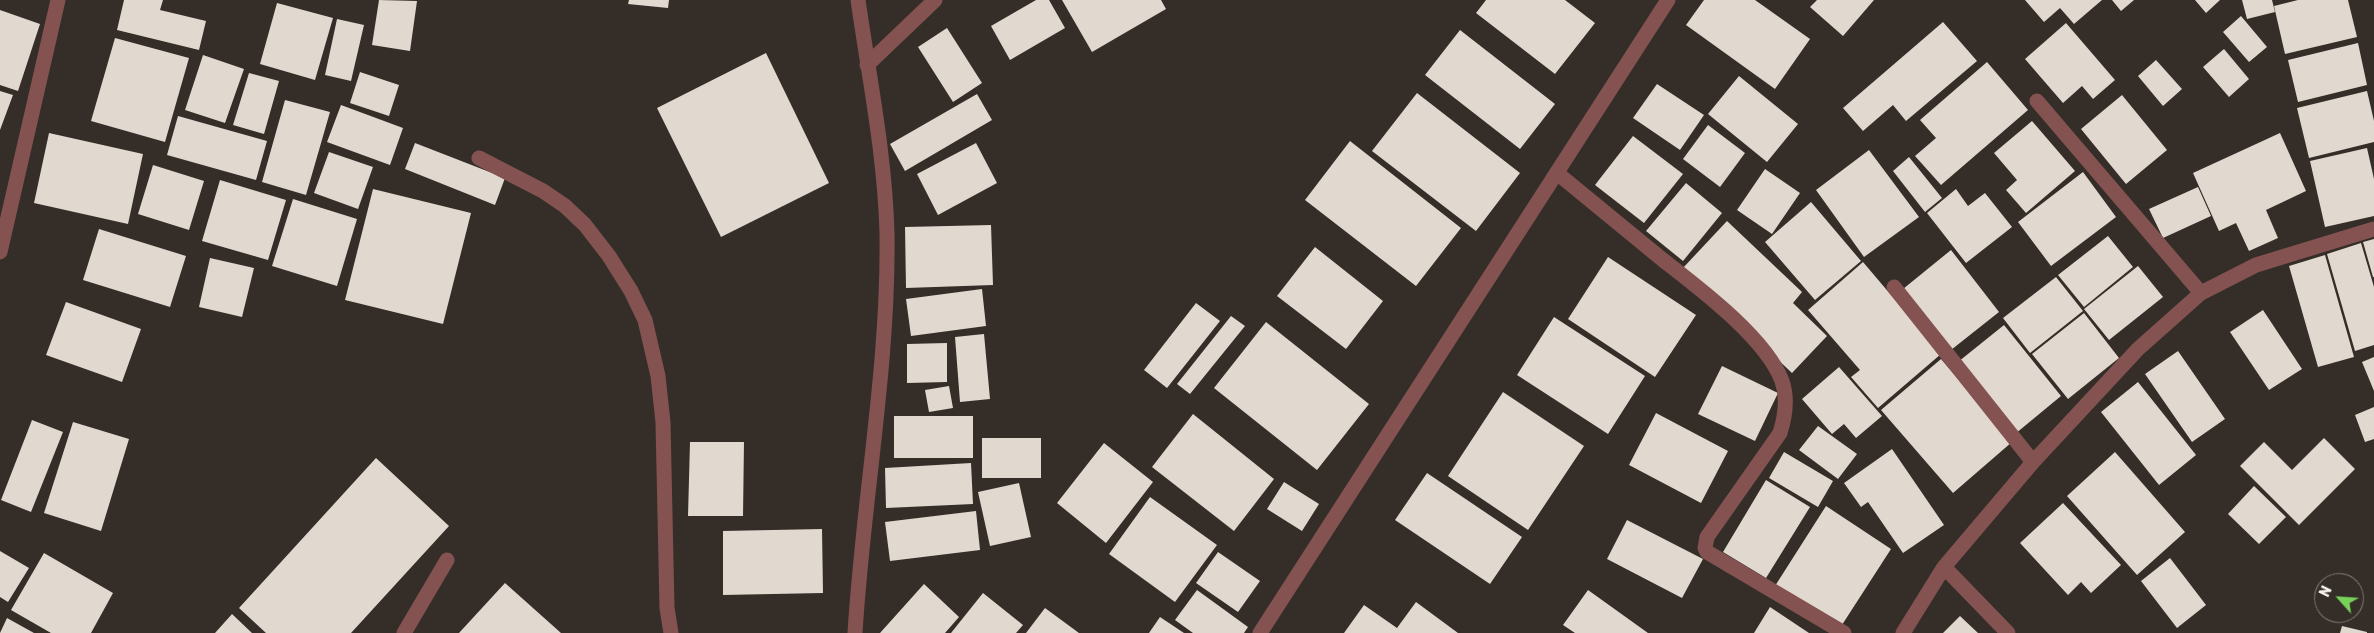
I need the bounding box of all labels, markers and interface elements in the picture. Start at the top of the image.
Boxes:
north arrow [2314,573,2364,623]
text: N [2316,583,2336,600]

